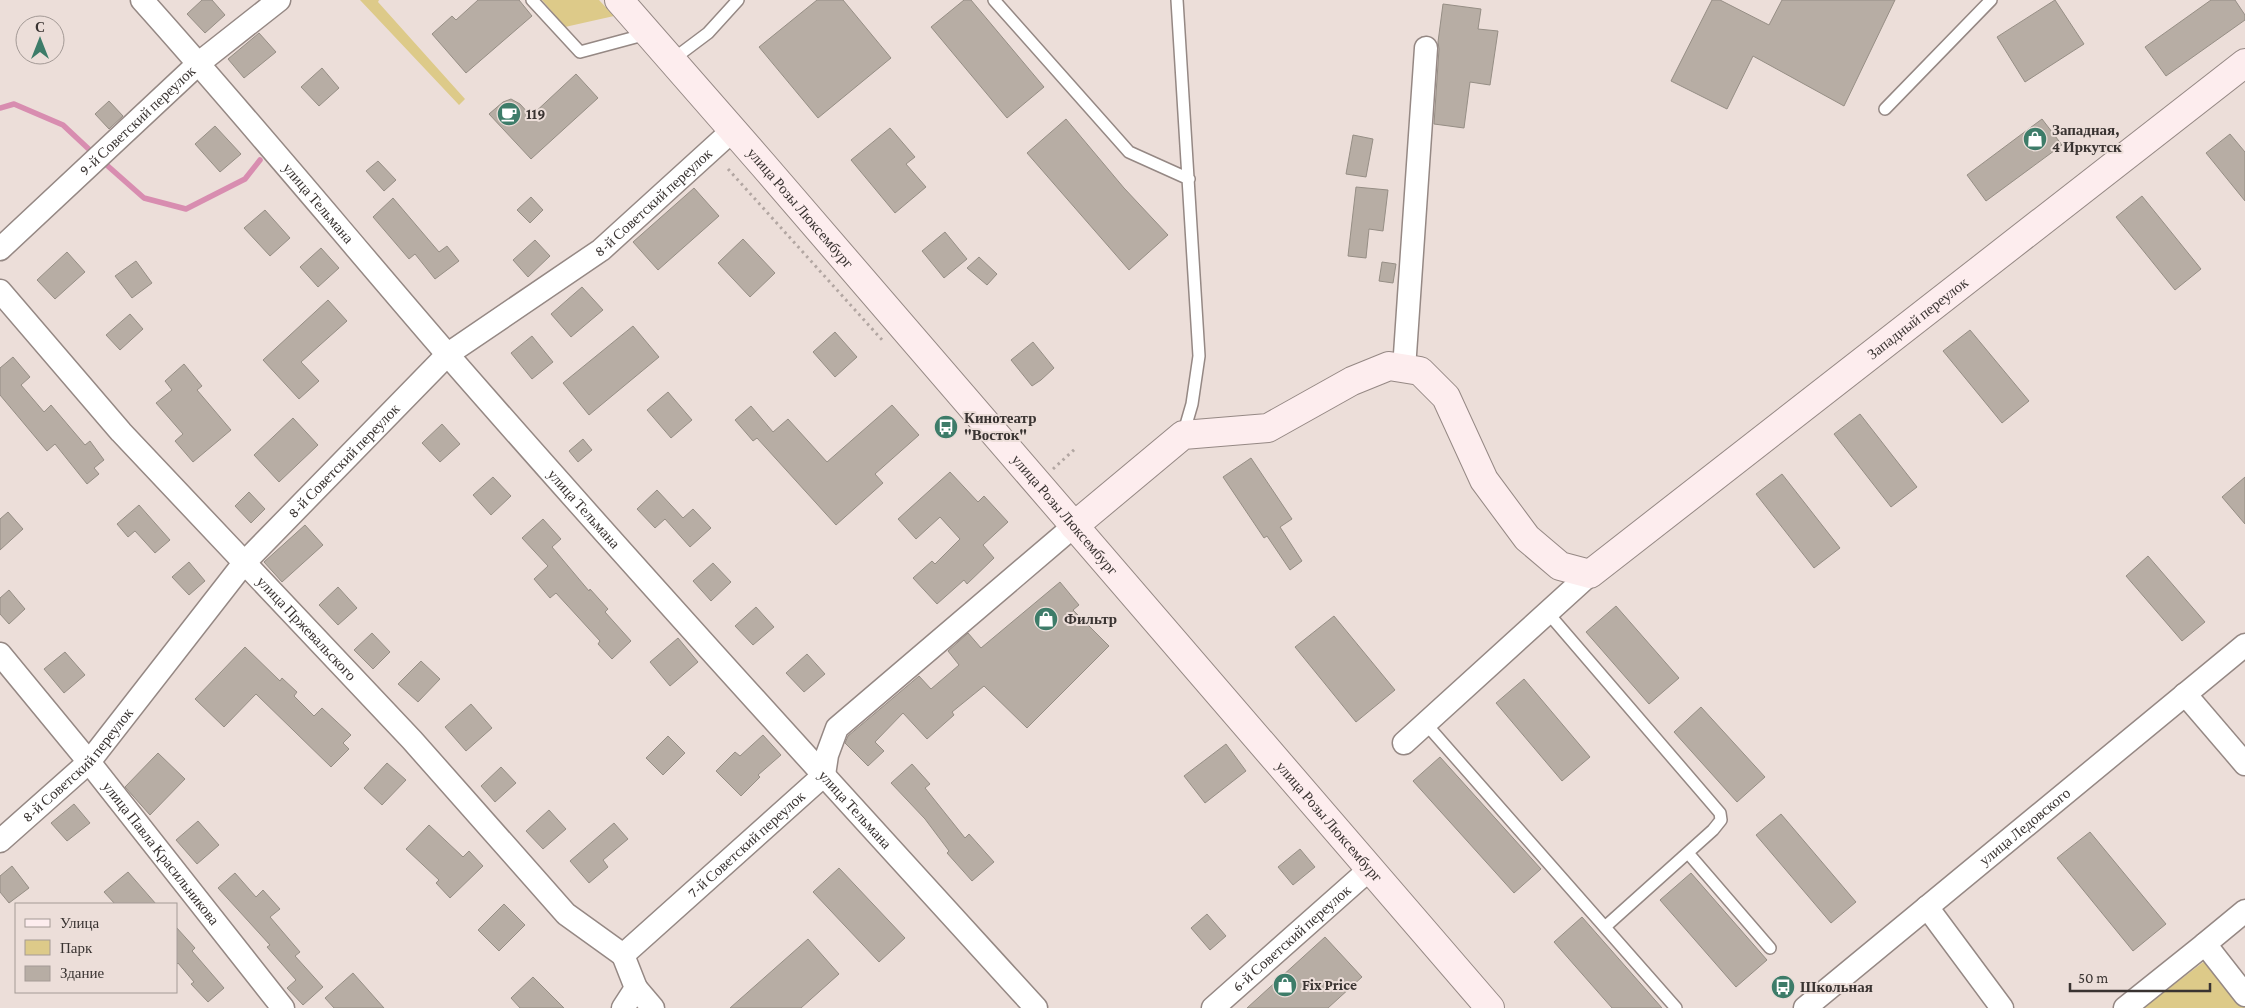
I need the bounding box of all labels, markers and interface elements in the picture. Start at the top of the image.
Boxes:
north arrow [15,15,65,65]
text: С [35,19,45,35]
street label: 9-й Советский переулок [76,62,199,178]
cafe icon: 119 [496,101,522,127]
place label: 119 [526,106,545,122]
place label: Западная, 4 Иркутск [2052,122,2122,155]
shop icon: Западная, 4 Иркутск [2022,126,2048,152]
street label: 8-й Советский переулок [592,145,716,260]
street label: улица Розы Люксембург [744,145,857,271]
street label: улица Тельмана [280,160,357,247]
street label: Западный переулок [1864,274,1972,363]
street label: 8-й Советский переулок [285,400,403,521]
place label: Кинотеатр "Восток" [964,410,1037,443]
bus stop icon: Кинотеатр "Восток" [933,414,959,440]
street label: улица Розы Люксембург [1009,451,1121,578]
street label: улица Тельмана [544,466,623,552]
street label: улица Пржевальского [254,573,359,684]
shop icon: Фильтр [1033,606,1059,632]
place label: Фильтр [1064,611,1117,627]
street label: 8-й Советский переулок [19,704,137,825]
street label: улица Розы Люксембург [1273,758,1386,885]
street label: улица Тельмана [815,767,895,852]
street label: улица Павла Красильникова [99,778,223,928]
street label: улица Ледовского [1976,785,2073,869]
street label: 7-й Советский переулок [685,788,809,901]
street label: 6-й Советский переулок [1229,881,1354,995]
legend [15,903,178,993]
text: Улица [60,915,99,931]
text: Парк [60,940,93,956]
scale bar [2070,960,2210,992]
text: Здание [60,965,104,981]
text: 50 m [2078,970,2108,986]
shop icon: Fix Price [1272,972,1298,998]
bus stop icon: Школьная [1770,974,1796,1000]
place label: Fix Price [1302,977,1357,993]
place label: Школьная [1800,979,1873,995]

